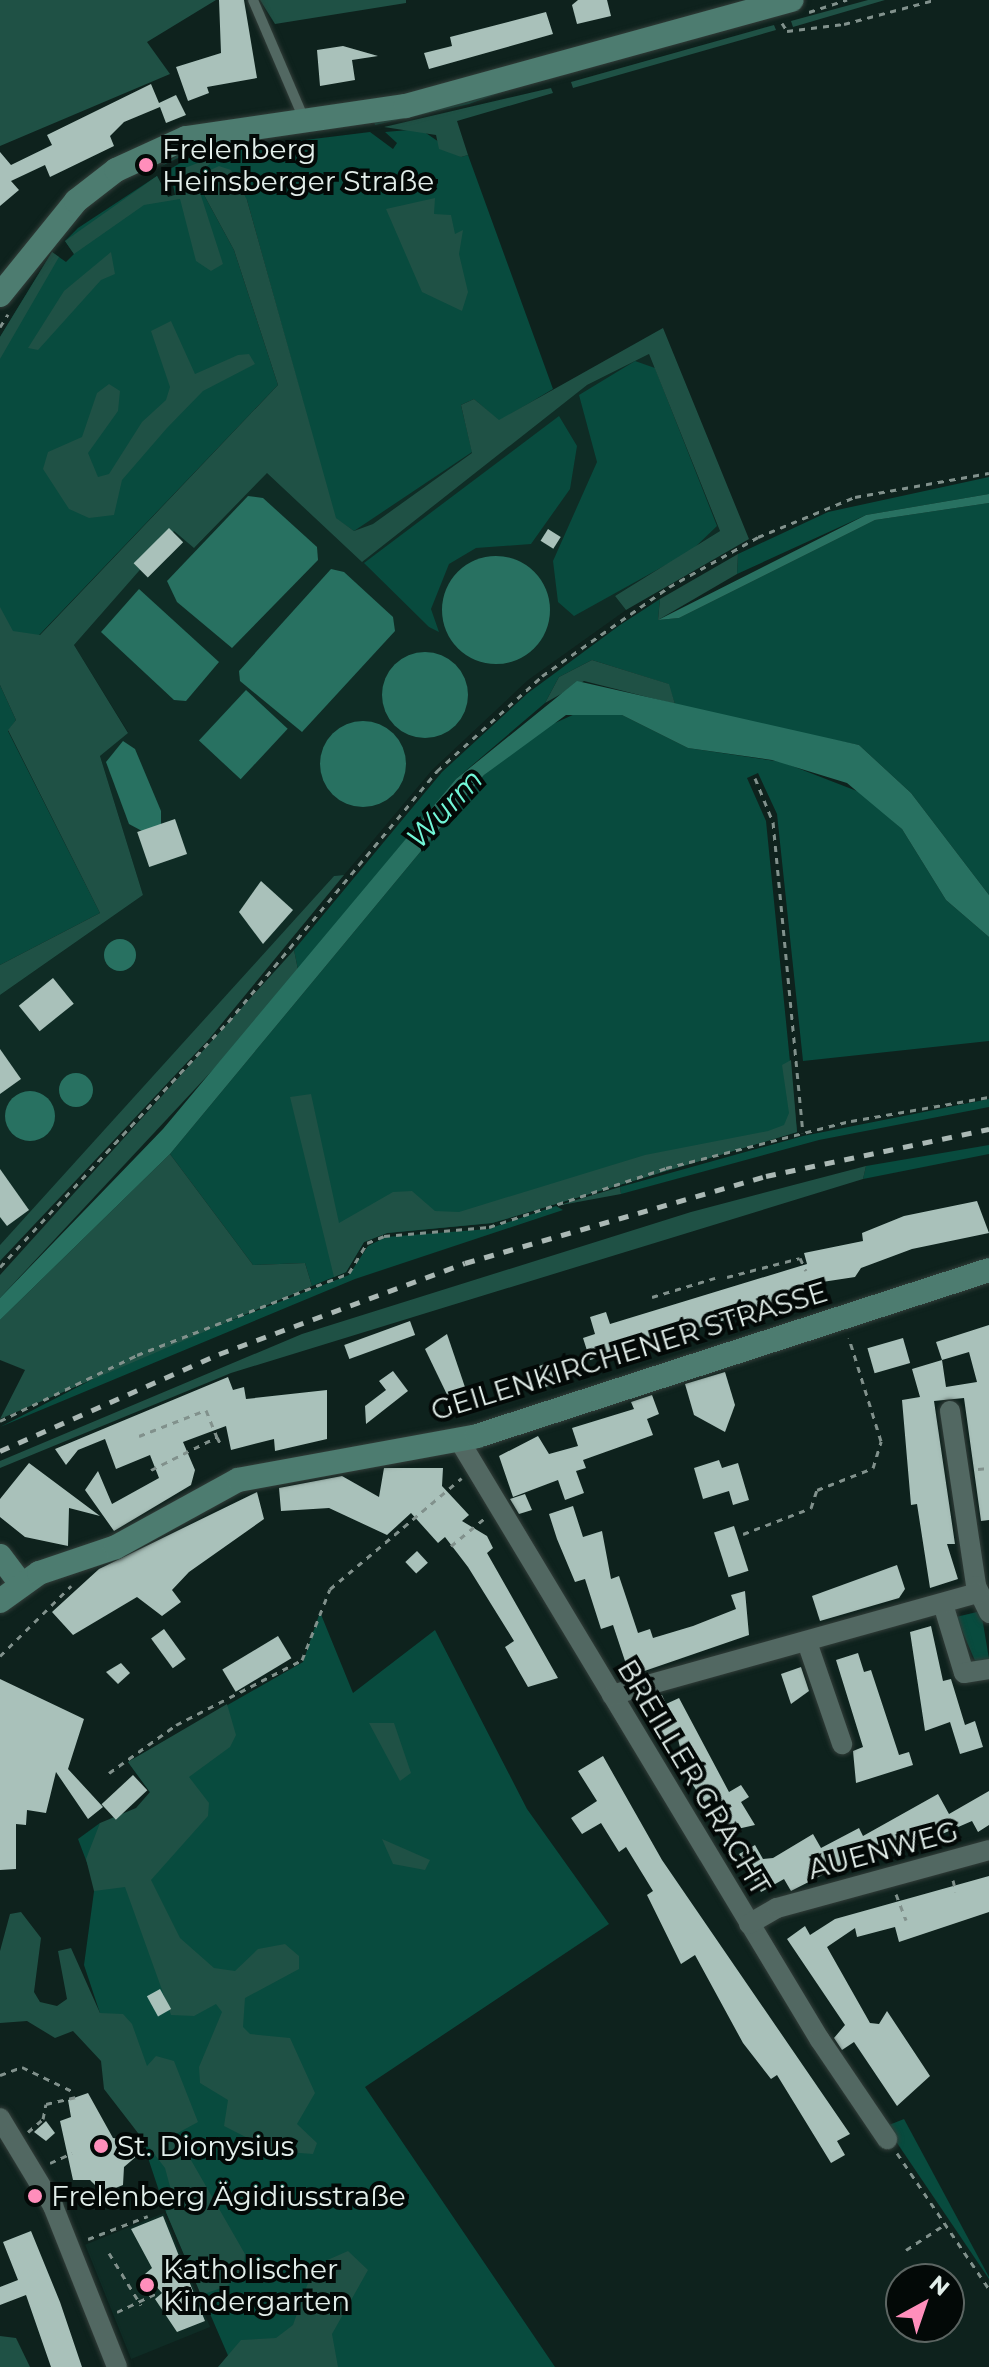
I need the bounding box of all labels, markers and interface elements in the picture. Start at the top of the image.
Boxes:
place label: Frelenberg Heinsberger Straße [162,132,434,198]
marker: Frelenberg Heinsberger Straße [137,156,155,174]
water label: Wurm [399,762,491,856]
street label: GEILENKIRCHENER STRASSE [427,1275,831,1427]
street label: BREILLER GRACHT [611,1653,777,1901]
street label: AUENWEG [804,1814,962,1886]
place label: St. Dionysius [117,2129,294,2163]
marker: St. Dionysius [92,2137,110,2155]
place label: Frelenberg Ägidiusstraße [51,2179,406,2213]
marker: Frelenberg Ägidiusstraße [26,2187,44,2205]
place label: Katholischer Kindergarten [163,2252,350,2318]
north arrow [885,2263,965,2343]
text: N [924,2270,955,2302]
marker: Katholischer Kindergarten [138,2276,156,2294]

